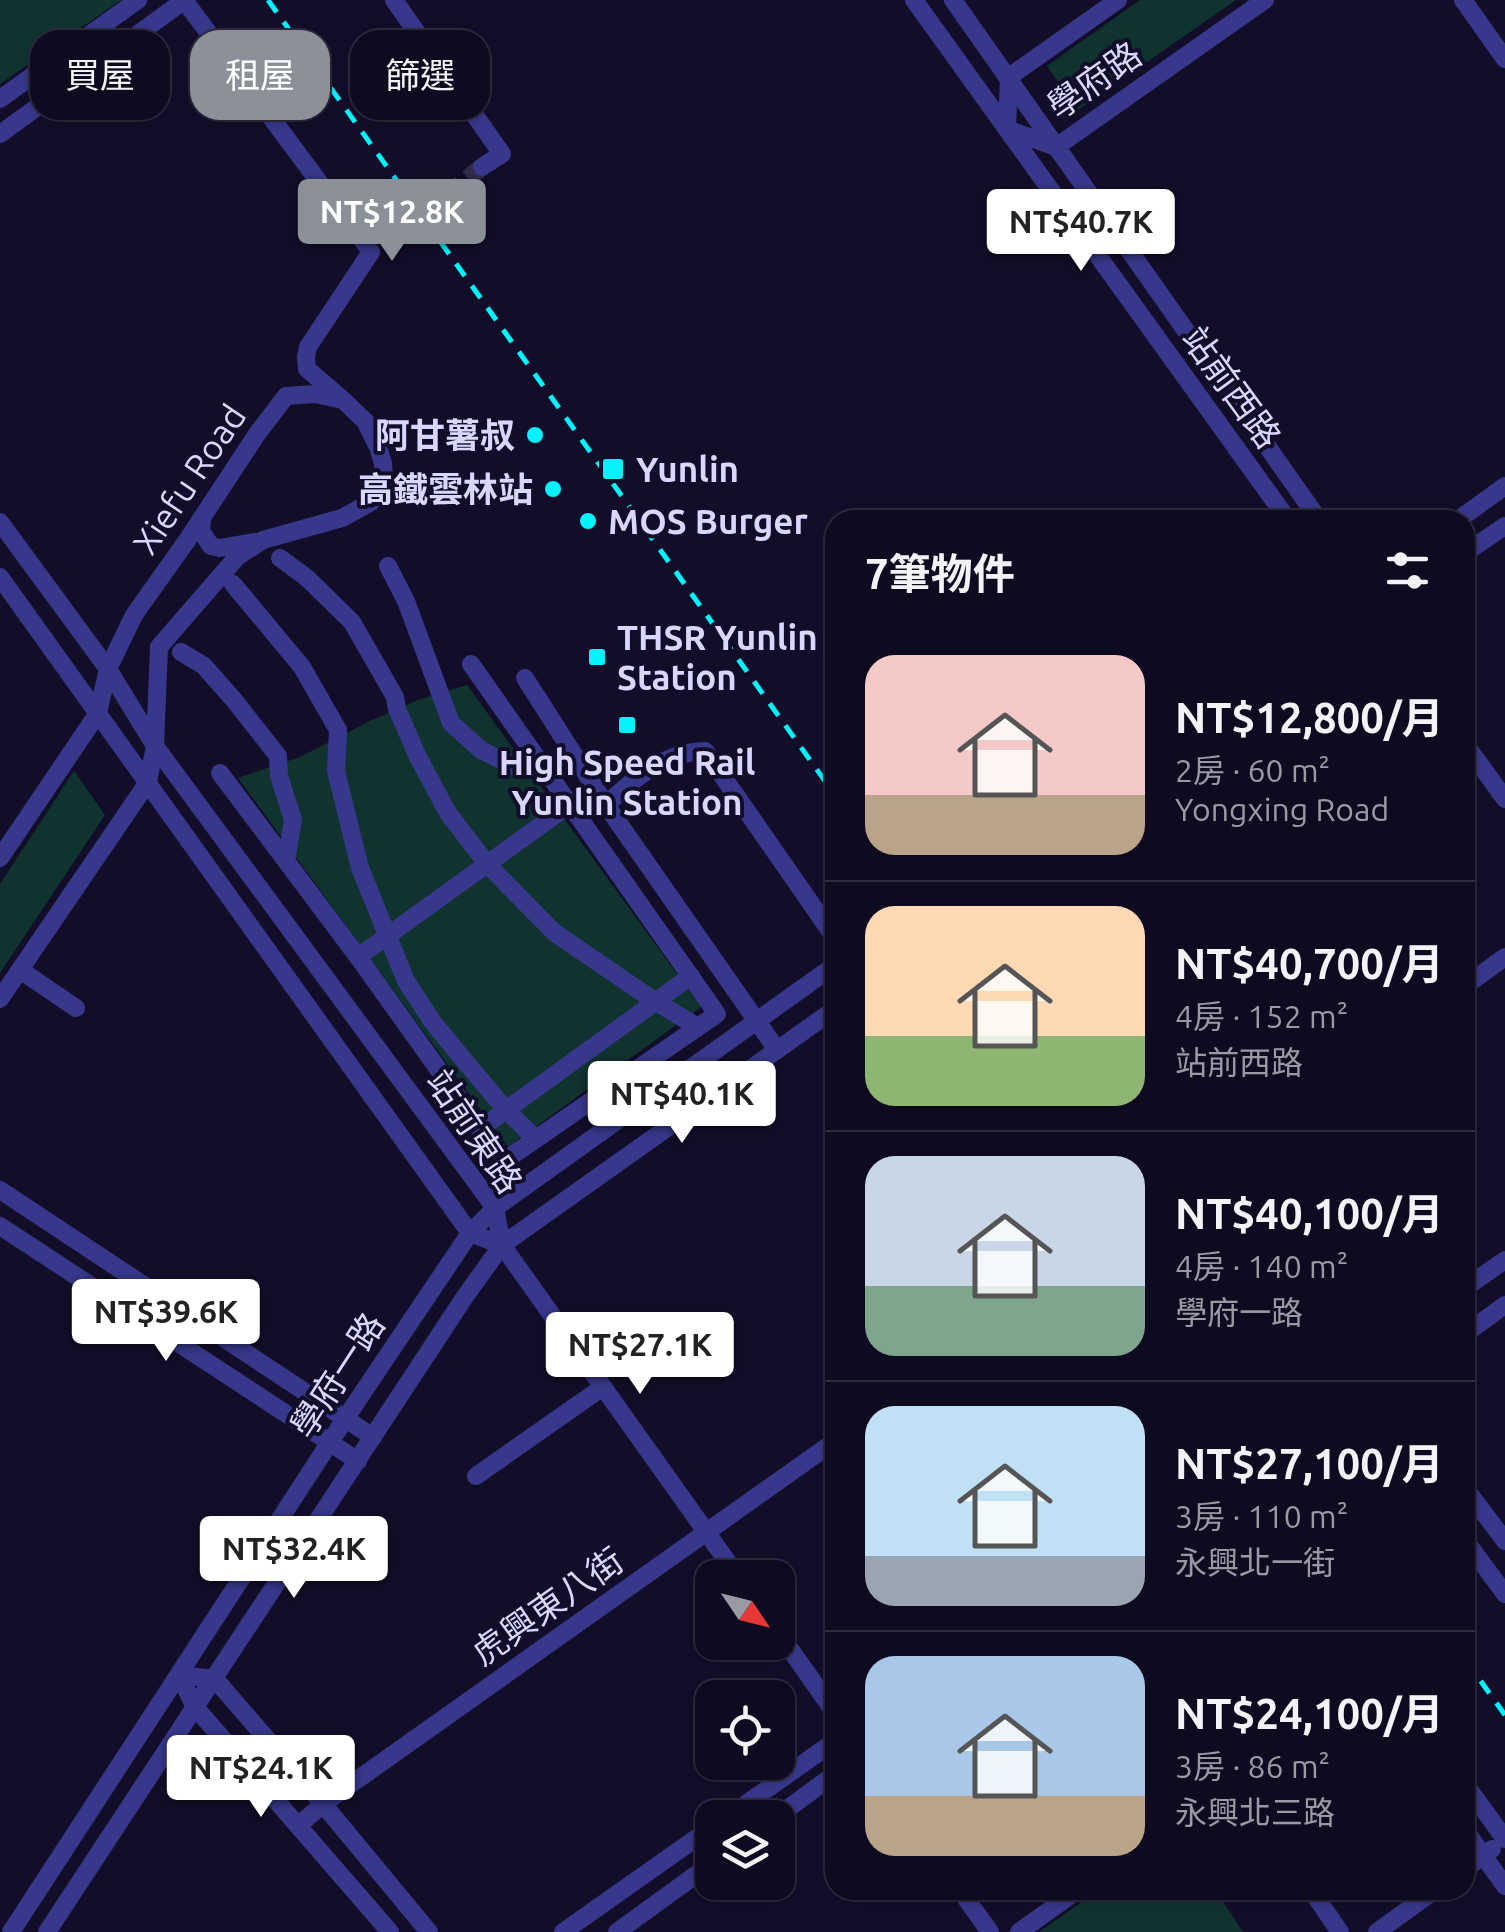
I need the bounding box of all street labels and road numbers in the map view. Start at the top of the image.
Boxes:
street label: 學府路 [1040,33,1148,127]
street label: 站前西路 [1175,319,1289,455]
street label: Xiefu Road [124,397,254,561]
street label: 站前東路 [419,1062,531,1200]
street label: 學府一路 [282,1305,392,1445]
street label: 虎興東八街 [464,1539,630,1673]

